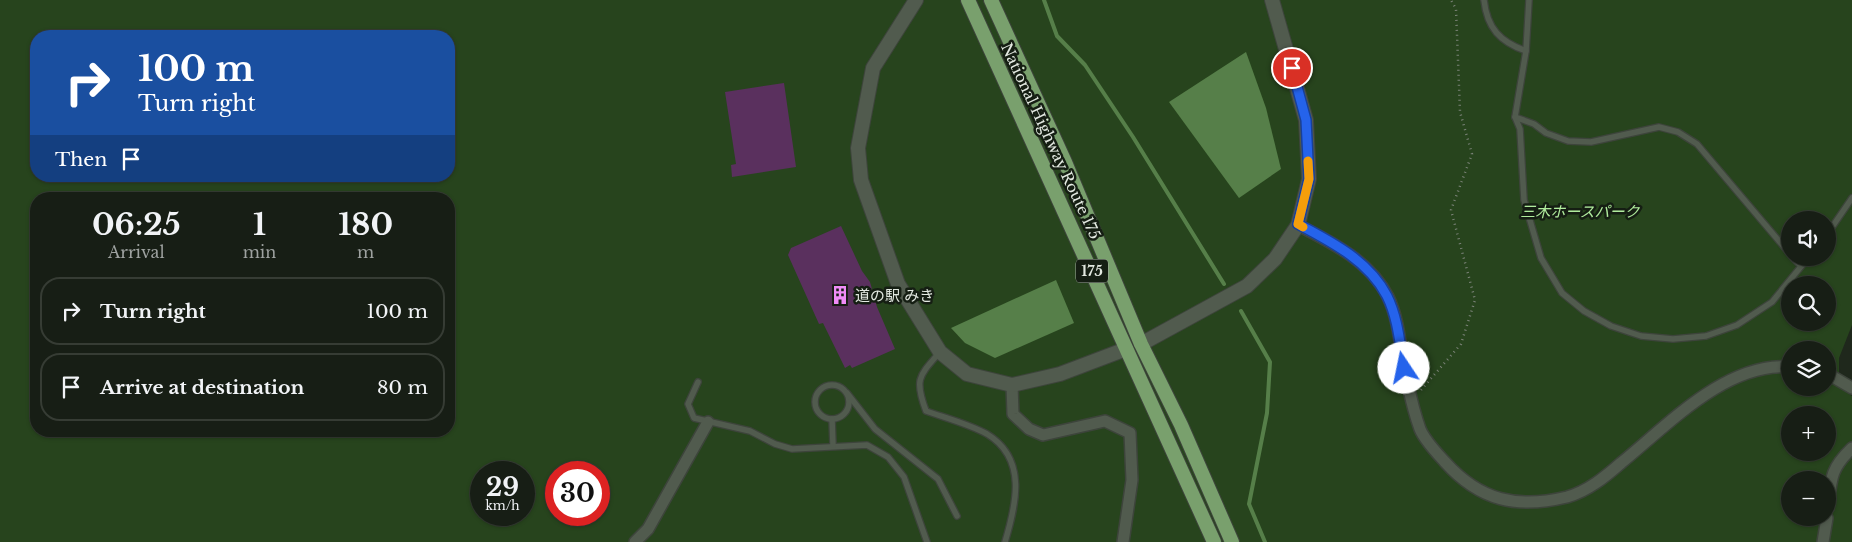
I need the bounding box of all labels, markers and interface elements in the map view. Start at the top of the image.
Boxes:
street label: National Highway Route 175 [997,40,1105,242]
text: 100 m [138,47,254,90]
pin [1271,47,1313,89]
icon: right [55,50,120,115]
icon: arrive [1278,54,1306,82]
text: Turn right [138,90,256,117]
icon: arrive [117,145,145,173]
text: Then [55,148,107,171]
park label: 三木ホースパーク [1520,202,1641,221]
text: 06:25 [92,206,181,243]
text: 1 [253,206,266,243]
text: 180 [338,206,393,243]
map controls [1781,211,1836,526]
button: sound [1781,211,1836,266]
text: Arrival [108,242,165,262]
text: min [243,242,276,262]
text: m [357,242,374,262]
road number: 175 [1076,260,1108,282]
button: search [1781,276,1836,331]
building icon: 道の駅 みき [829,284,851,306]
place label: 道の駅 みき [855,286,934,305]
icon: right [57,297,85,325]
text: Turn right [100,300,206,323]
text: 100 m [367,300,428,323]
position arrow [1377,341,1429,393]
button: layers [1781,341,1836,396]
icon: arrive [57,373,85,401]
text: Arrive at destination [100,376,304,399]
text: 80 m [377,376,428,399]
button: + [1781,406,1836,461]
speed limit sign: 30 [545,461,610,526]
button: − [1781,471,1836,526]
text: 29 [486,472,519,503]
text: km/h [485,498,520,513]

